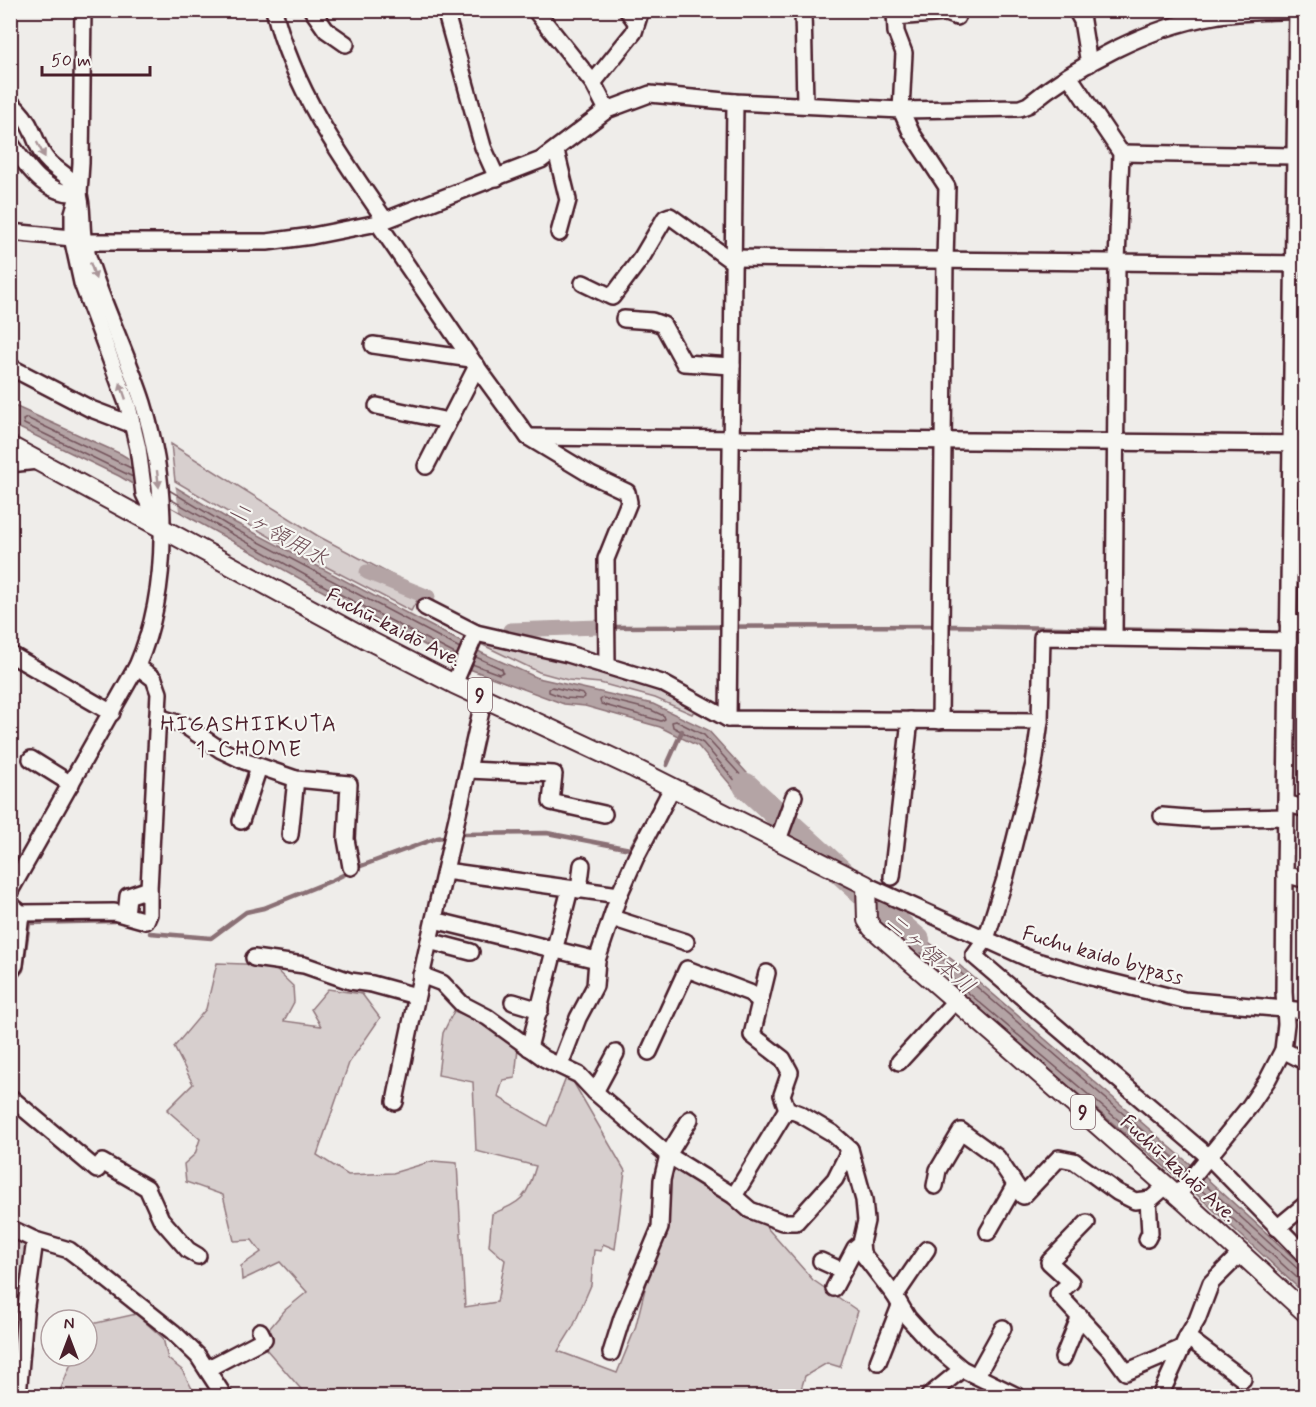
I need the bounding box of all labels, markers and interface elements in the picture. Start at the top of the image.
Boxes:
scale bar [42,39,150,77]
text: 50 m [51,49,91,73]
one-way arrow [36,142,46,159]
one-way arrow [88,262,98,280]
one-way arrow [117,382,127,400]
one-way arrow [153,470,163,489]
water label: 二ヶ領用水 [223,496,333,574]
street label: Fuchū-kaidō Ave. [321,582,466,674]
road number: 9 [468,678,492,712]
district label: HIGASHIIKUTA 1-CHOME [160,711,338,764]
water label: 二ヶ領本川 [879,908,980,1001]
street label: Fuchu kaido bypass [1019,920,1186,992]
road number: 9 [1071,1095,1095,1129]
street label: Fuchū-kaidō Ave. [1114,1109,1243,1229]
north arrow [39,1308,99,1368]
text: N [64,1314,74,1335]

